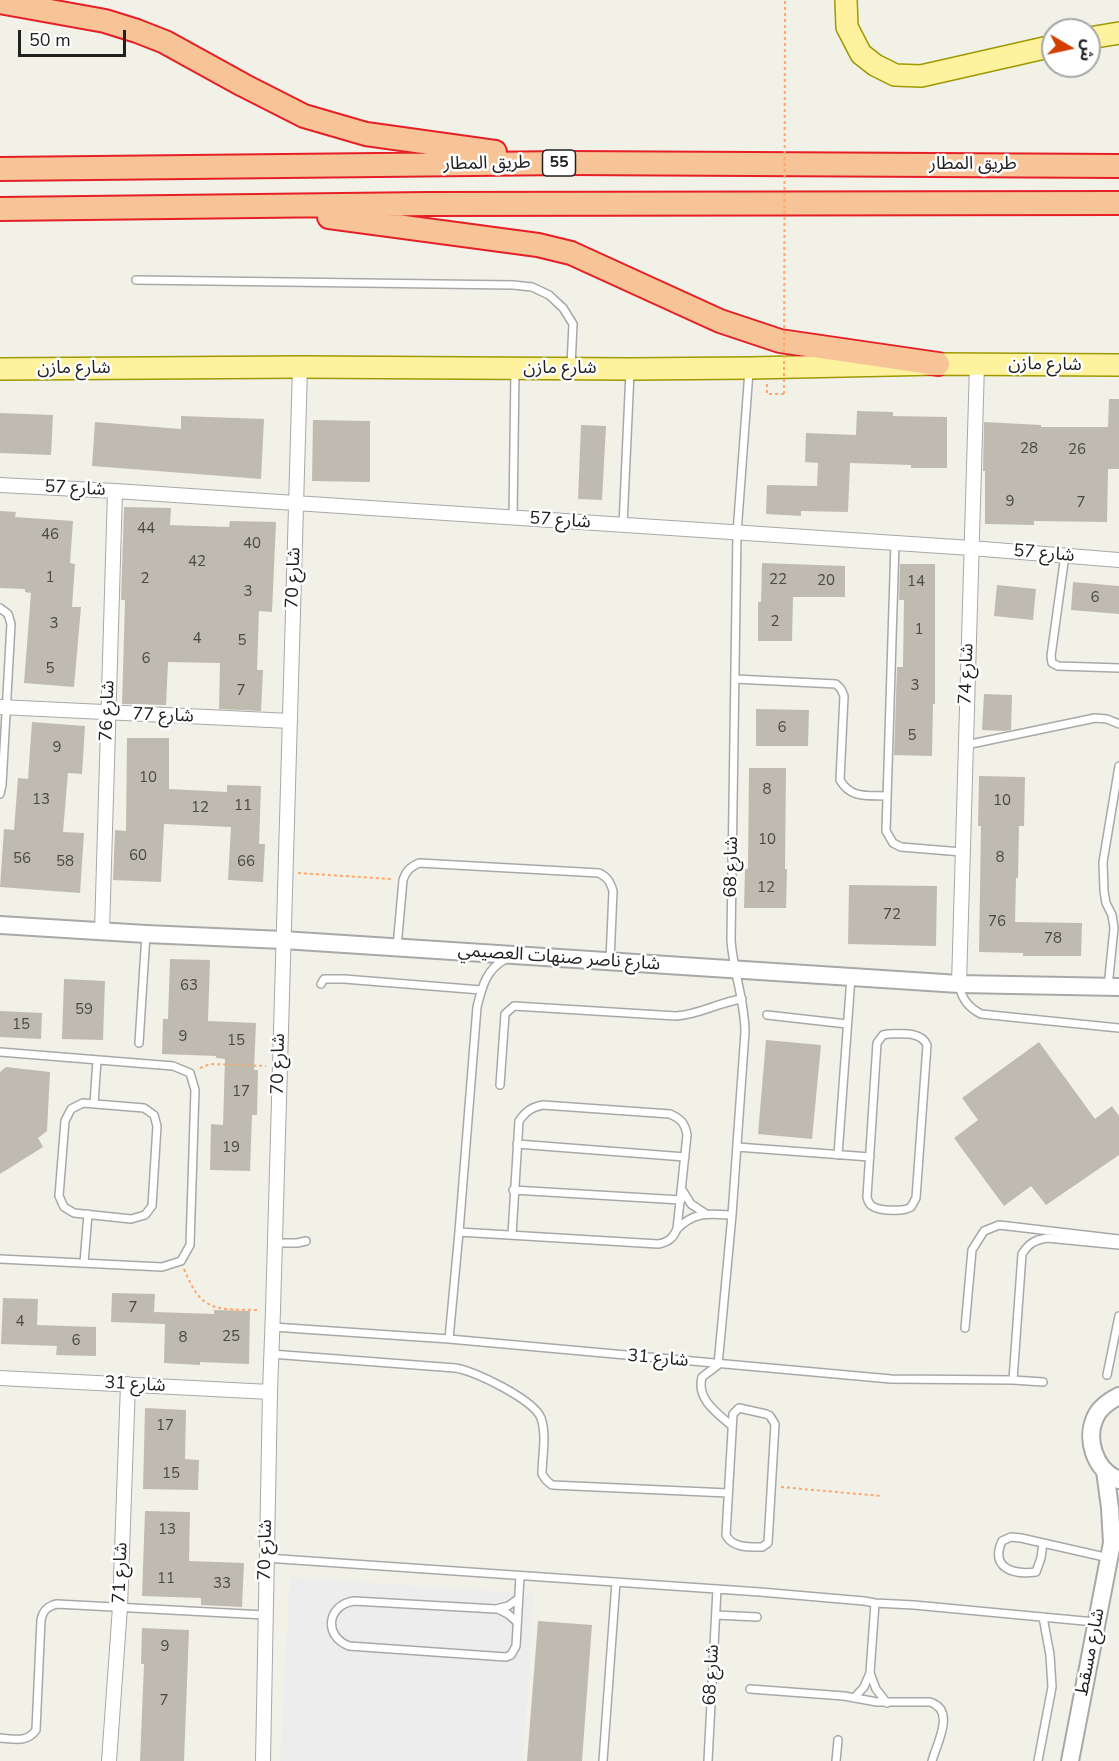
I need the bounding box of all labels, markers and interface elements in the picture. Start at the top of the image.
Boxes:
scale bar [21,18,129,56]
north arrow [1041,18,1101,78]
text: 50 m [29,28,71,52]
text: ش [1074,38,1099,63]
road number: 55 [542,150,576,176]
street label: طريق المطار [443,152,531,176]
street label: طريق المطار [929,154,1017,176]
street label: شارع مازن [1008,354,1082,376]
street label: شارع مازن [37,358,111,380]
street label: شارع مازن [523,358,597,380]
house number: 28 [1020,440,1038,458]
house number: 26 [1068,441,1086,459]
street label: شارع 57 [44,477,106,501]
house number: 9 [1006,493,1014,511]
house number: 7 [1077,494,1085,512]
street label: شارع 57 [529,508,591,534]
house number: 44 [137,520,155,538]
house number: 46 [41,526,59,544]
house number: 40 [243,535,261,553]
street label: شارع 57 [1013,541,1075,567]
street label: شارع 70 [282,547,306,609]
house number: 42 [188,553,206,571]
house number: 1 [46,569,54,587]
house number: 2 [141,570,149,588]
house number: 22 [769,571,787,589]
house number: 20 [817,572,835,590]
house number: 14 [907,573,925,591]
house number: 3 [244,583,252,601]
house number: 6 [1091,589,1099,607]
house number: 2 [771,613,779,631]
house number: 3 [50,615,58,633]
house number: 1 [915,621,923,639]
house number: 4 [193,630,201,648]
house number: 5 [238,632,246,650]
street label: شارع 74 [955,643,979,705]
house number: 6 [142,650,150,668]
house number: 5 [46,660,54,678]
house number: 3 [911,677,919,695]
street label: شارع 76 [96,680,120,742]
house number: 7 [237,682,245,700]
street label: شارع 77 [132,704,194,728]
house number: 6 [778,719,786,737]
house number: 5 [908,727,916,745]
house number: 9 [53,739,61,757]
house number: 10 [139,769,157,787]
house number: 8 [763,781,771,799]
house number: 13 [32,791,50,809]
house number: 10 [993,792,1011,810]
house number: 11 [234,797,252,815]
house number: 12 [191,799,209,817]
house number: 10 [758,831,776,849]
street label: شارع 68 [721,836,743,898]
house number: 60 [129,847,147,865]
house number: 8 [996,849,1004,867]
house number: 56 [13,850,31,868]
house number: 58 [56,853,74,871]
house number: 66 [237,853,255,871]
house number: 12 [757,879,775,897]
house number: 72 [883,906,901,924]
house number: 76 [988,913,1006,931]
house number: 78 [1044,930,1062,948]
street label: شارع ناصر صنهات العصيمي [457,940,661,976]
house number: 63 [180,977,198,995]
house number: 59 [75,1001,93,1019]
house number: 15 [12,1016,30,1034]
house number: 9 [179,1028,187,1046]
house number: 15 [227,1032,245,1050]
street label: شارع 70 [268,1033,290,1095]
house number: 17 [232,1083,250,1101]
house number: 19 [222,1139,240,1157]
house number: 7 [129,1299,137,1317]
house number: 4 [16,1313,24,1331]
house number: 25 [222,1328,240,1346]
house number: 8 [179,1329,187,1347]
house number: 6 [72,1332,80,1350]
street label: شارع 31 [627,1346,689,1372]
street label: شارع 31 [104,1373,166,1397]
house number: 17 [156,1417,174,1435]
house number: 15 [162,1465,180,1483]
street label: شارع 70 [255,1519,277,1581]
house number: 13 [158,1521,176,1539]
street label: شارع 71 [109,1542,133,1604]
house number: 11 [157,1570,175,1588]
house number: 33 [213,1575,231,1593]
street label: شارع مسقط [1072,1607,1110,1697]
house number: 9 [161,1638,169,1656]
street label: شارع 68 [700,1644,724,1706]
house number: 7 [160,1692,168,1710]

